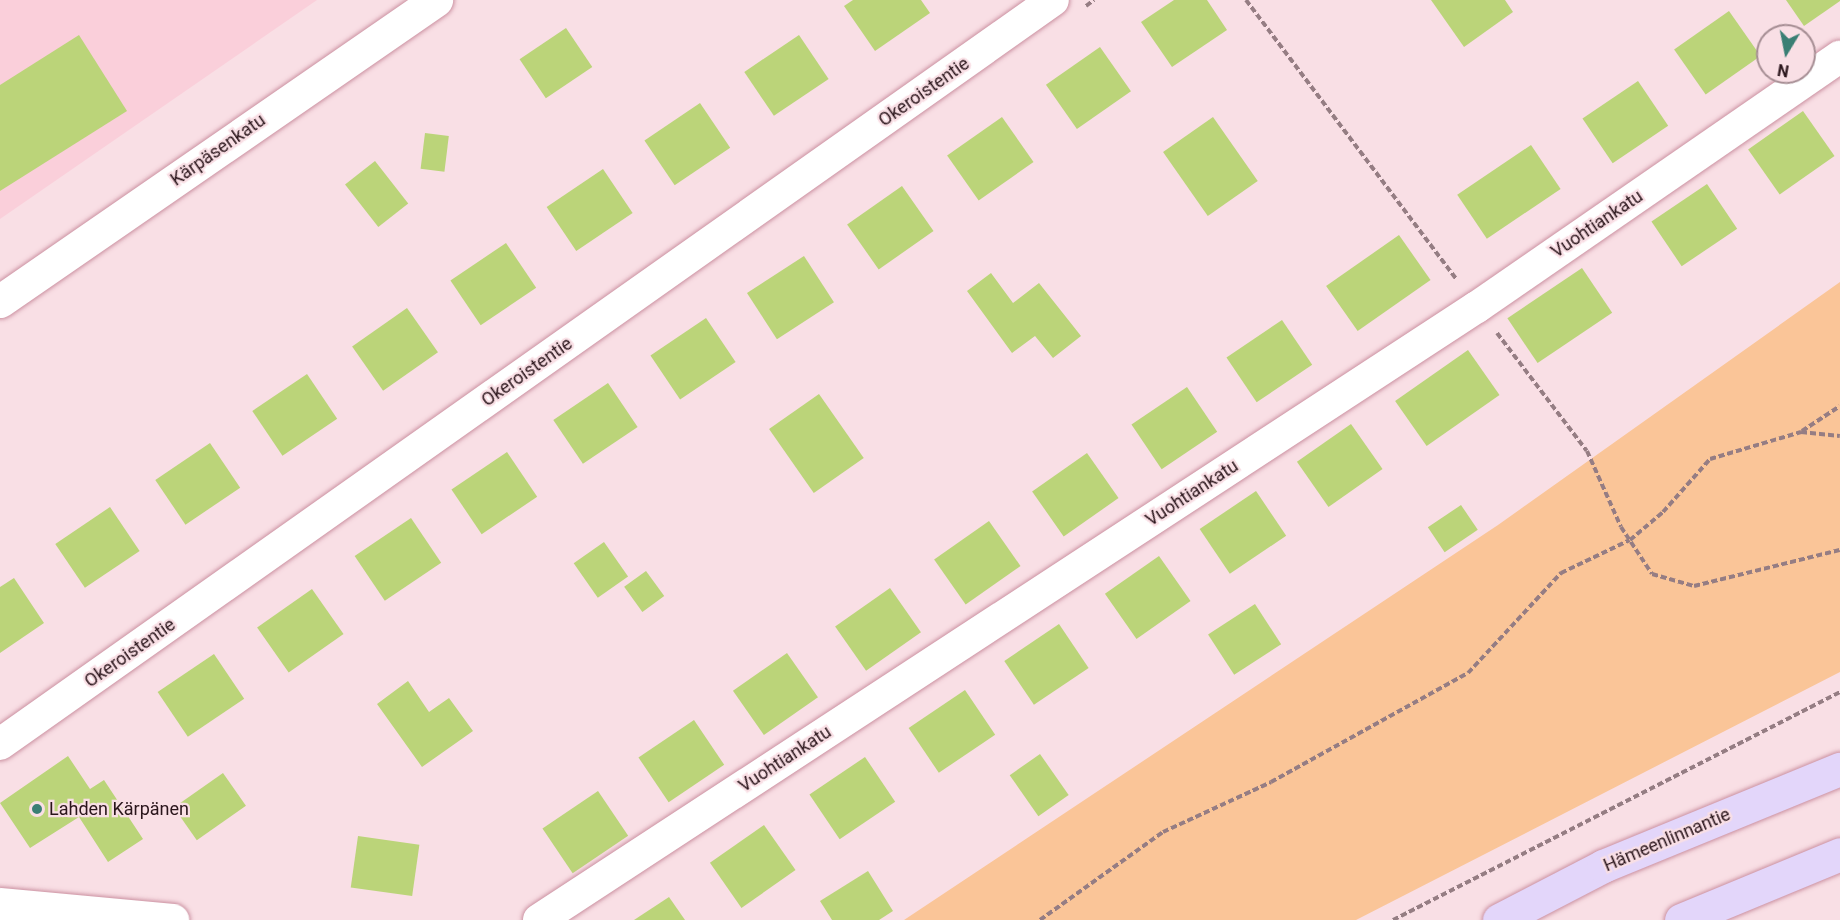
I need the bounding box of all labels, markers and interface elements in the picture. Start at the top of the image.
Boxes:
north arrow [1756,24,1816,84]
street label: Okeroistentie [874,53,974,131]
text: N [1776,60,1790,81]
street label: Kärpäsenkatu [167,109,269,191]
street label: Vuohtiankatu [1547,185,1647,263]
street label: Okeroistentie [477,333,577,411]
street label: Vuohtiankatu [1142,455,1242,531]
street label: Okeroistentie [80,614,180,692]
street label: Vuohtiankatu [735,721,835,797]
place label: Lahden Kärpänen [49,798,189,820]
marker: Lahden Kärpänen [30,802,44,816]
street label: Hämeenlinnantie [1600,804,1734,876]

